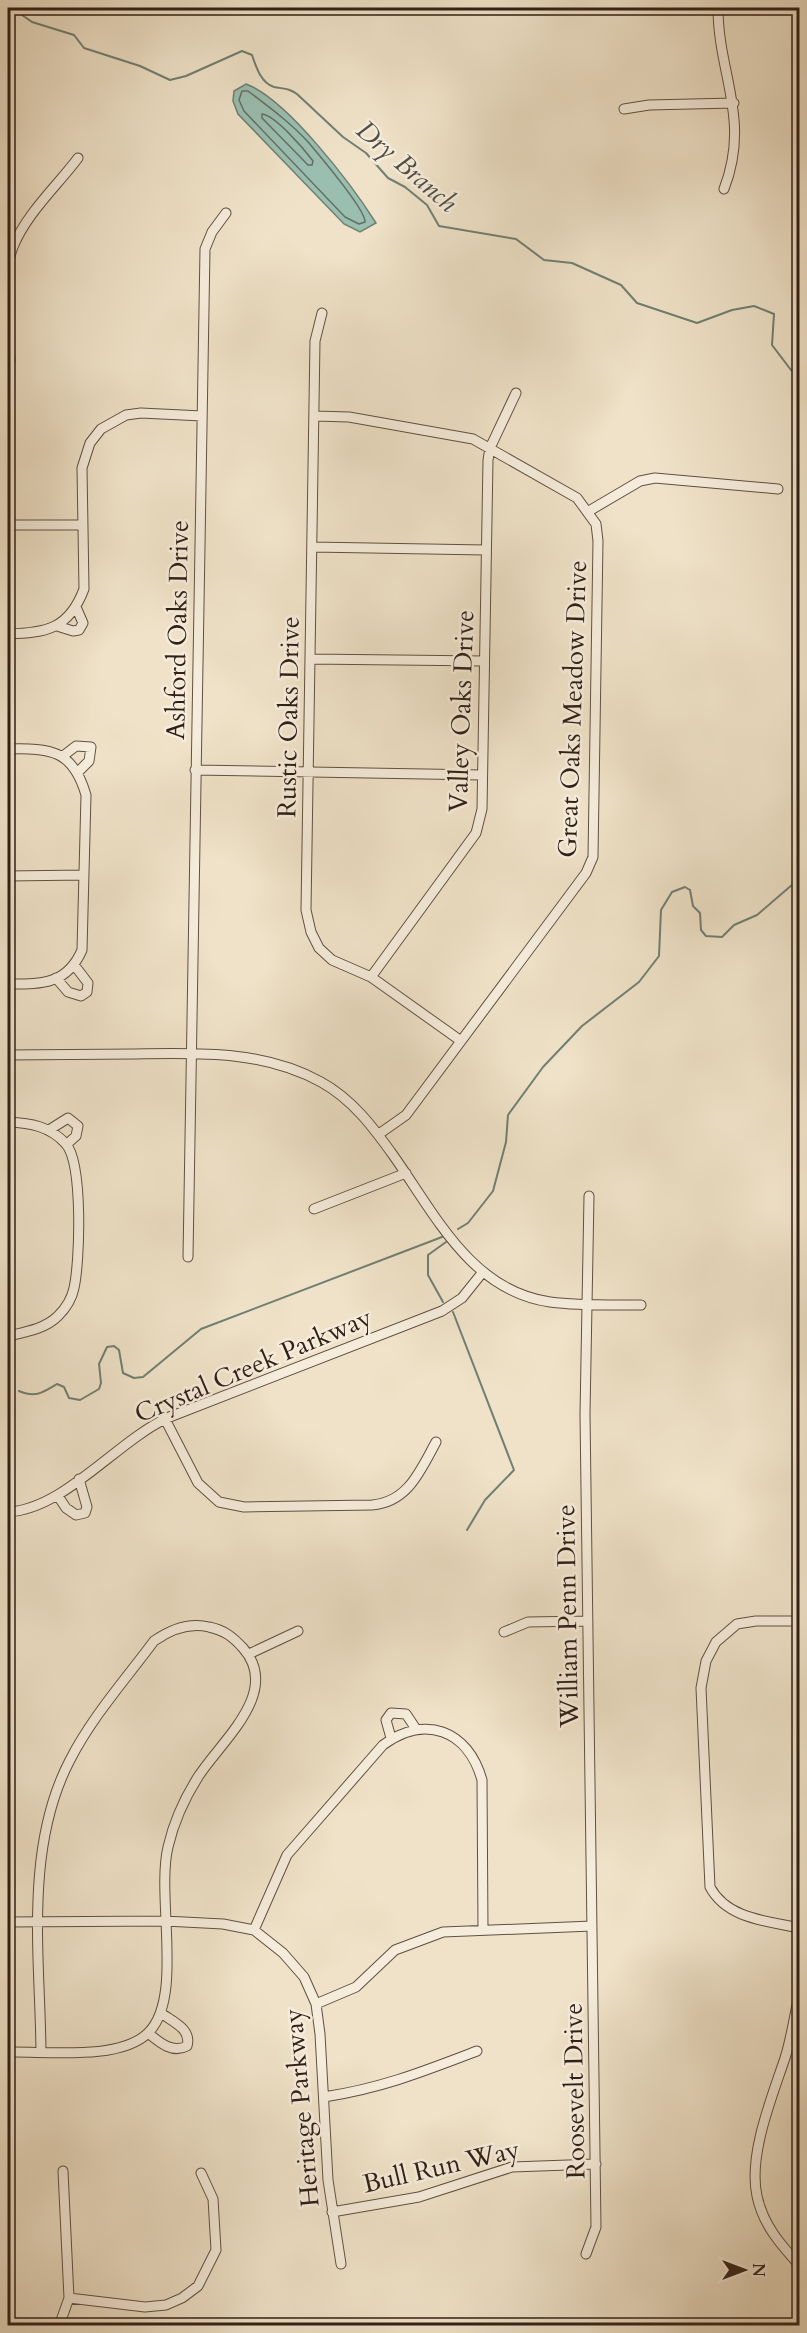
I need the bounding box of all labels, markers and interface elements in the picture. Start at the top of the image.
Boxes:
water label: Dry Branch [348,112,465,221]
street label: Ashford Oaks Drive [158,520,197,740]
street label: Great Oaks Meadow Drive [550,560,595,858]
street label: Valley Oaks Drive [440,609,483,813]
street label: Rustic Oaks Drive [269,616,308,818]
street label: Crystal Creek Parkway [129,1300,377,1431]
street label: William Penn Drive [548,1504,587,1729]
street label: Roosevelt Drive [555,2003,594,2179]
street label: Heritage Parkway [275,2007,328,2209]
street label: Bull Run Way [359,2131,523,2202]
north arrow [714,2240,774,2300]
text: N [747,2263,769,2277]

